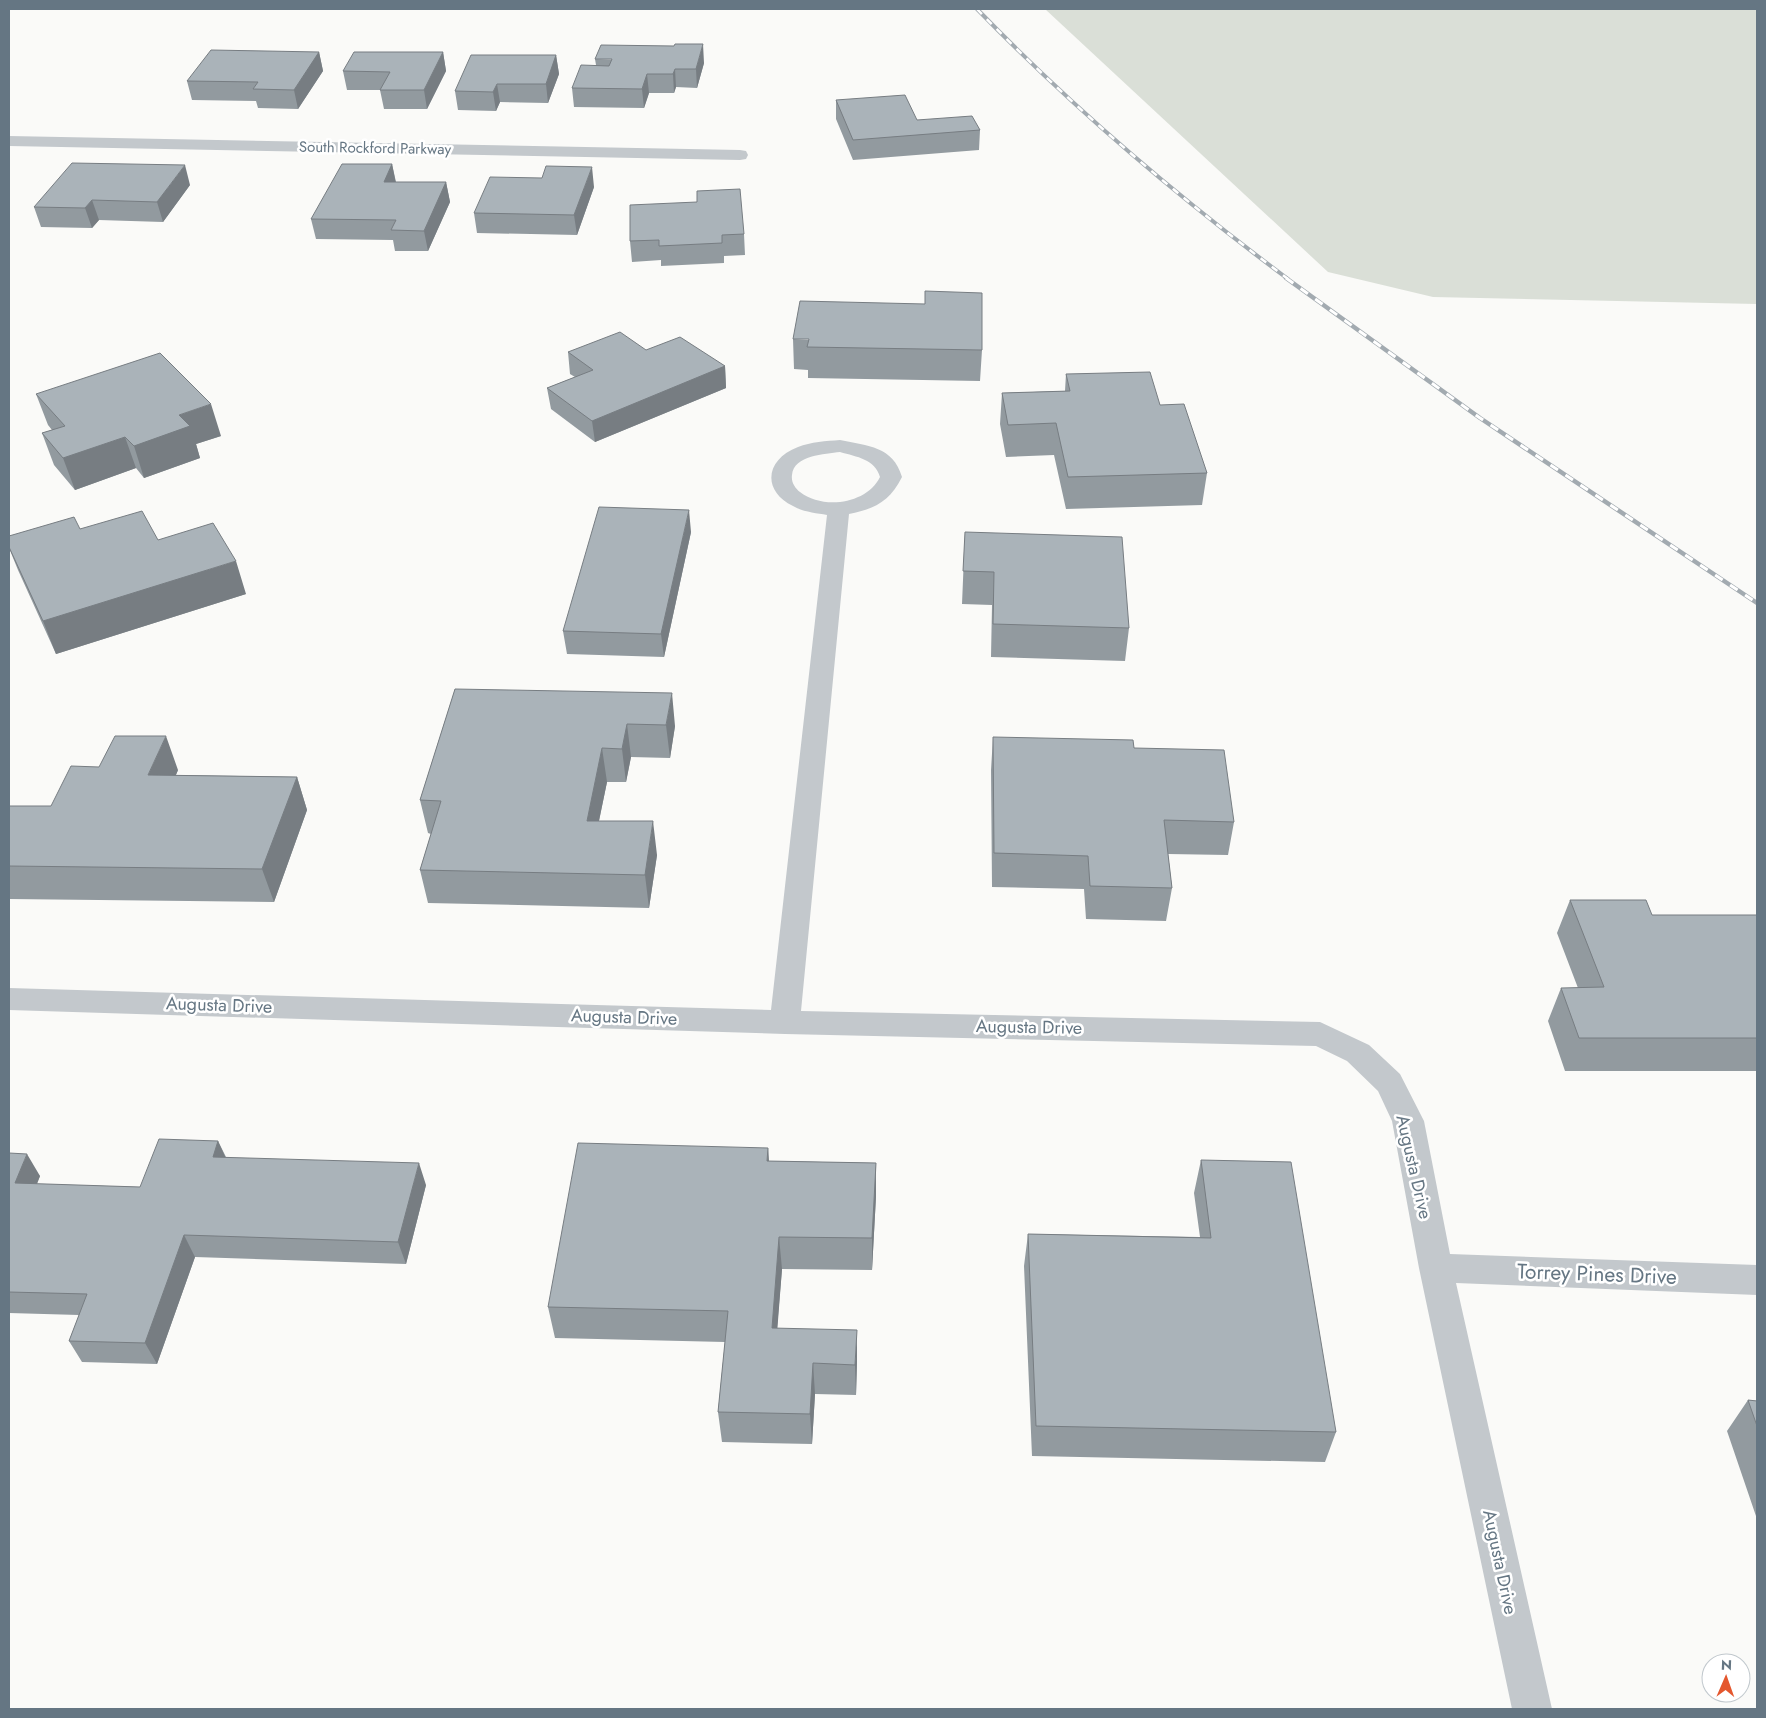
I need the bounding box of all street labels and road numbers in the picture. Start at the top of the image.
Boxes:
street label: South Rockford Parkway [299,136,452,160]
street label: Augusta Drive [165,990,273,1020]
street label: Augusta Drive [570,1002,678,1032]
street label: Augusta Drive [976,1013,1082,1041]
street label: Augusta Drive [1389,1112,1439,1222]
street label: Torrey Pines Drive [1517,1256,1677,1292]
street label: Augusta Drive [1476,1507,1524,1617]

